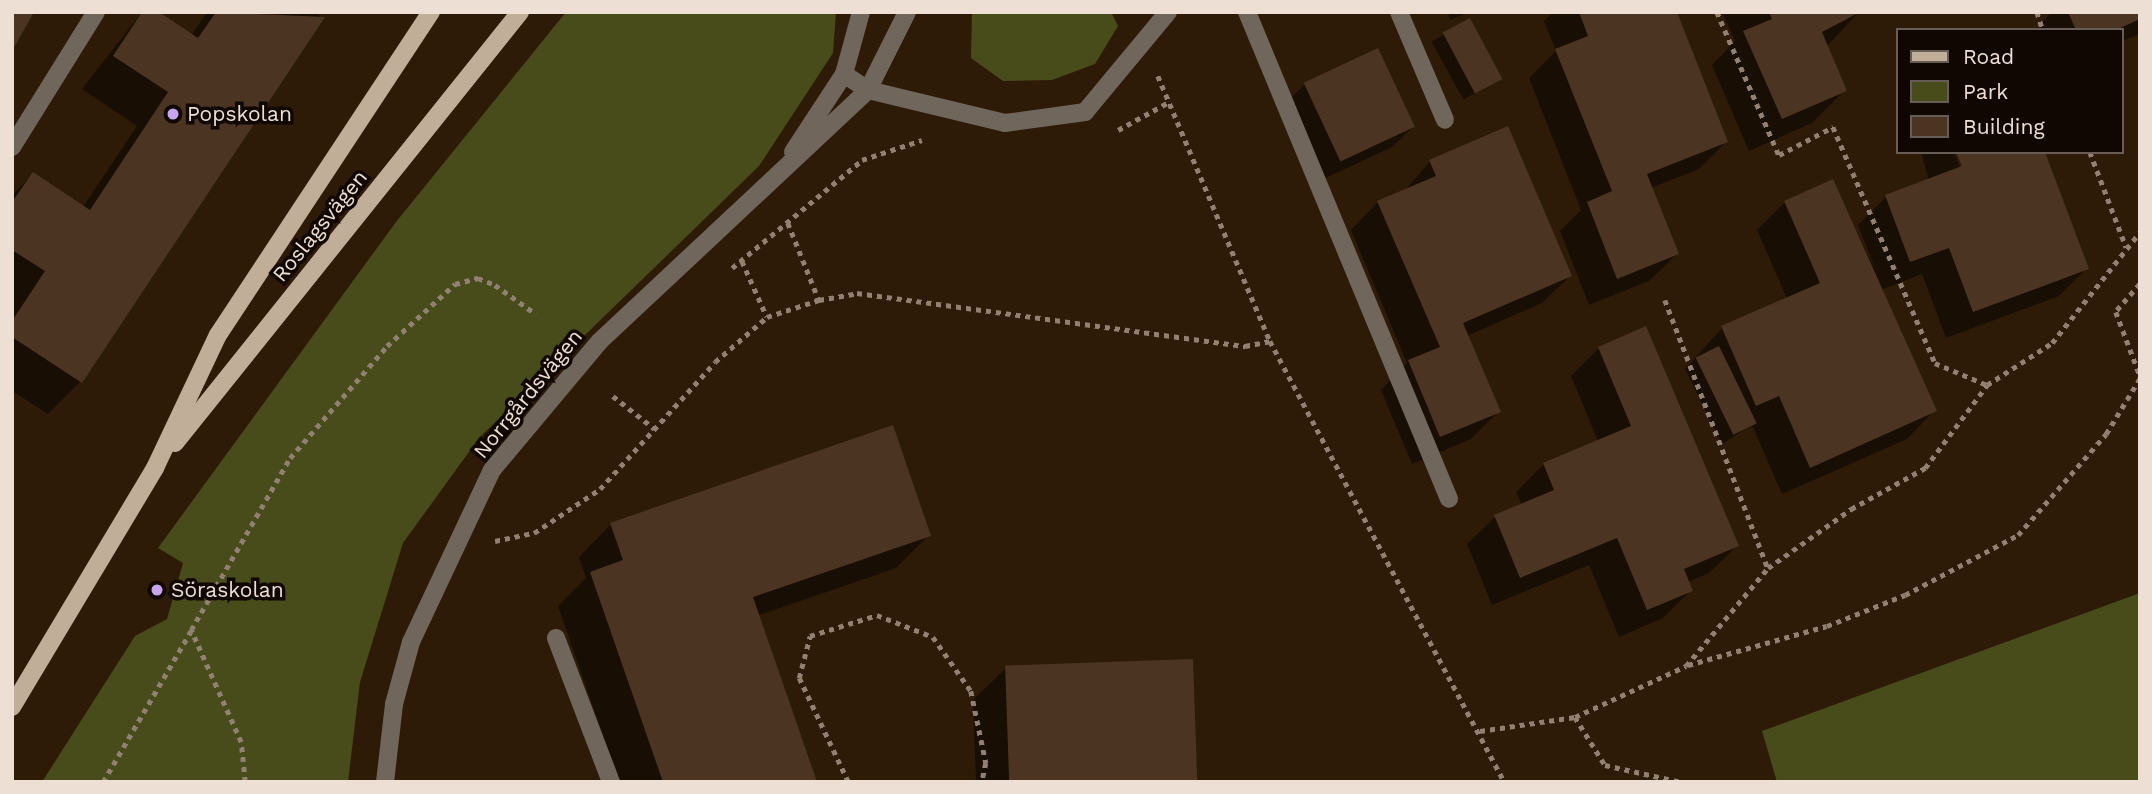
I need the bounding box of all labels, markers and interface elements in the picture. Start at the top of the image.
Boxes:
legend [1896,28,2124,154]
text: Road [1963,44,2014,69]
text: Park [1963,79,2008,104]
place label: Popskolan [187,101,292,127]
marker: Popskolan [165,106,181,122]
text: Building [1963,114,2045,139]
street label: Roslagsvägen [267,165,373,287]
street label: Norrgårdsvägen [468,324,588,464]
place label: Söraskolan [171,577,284,603]
marker: Söraskolan [149,582,165,598]

